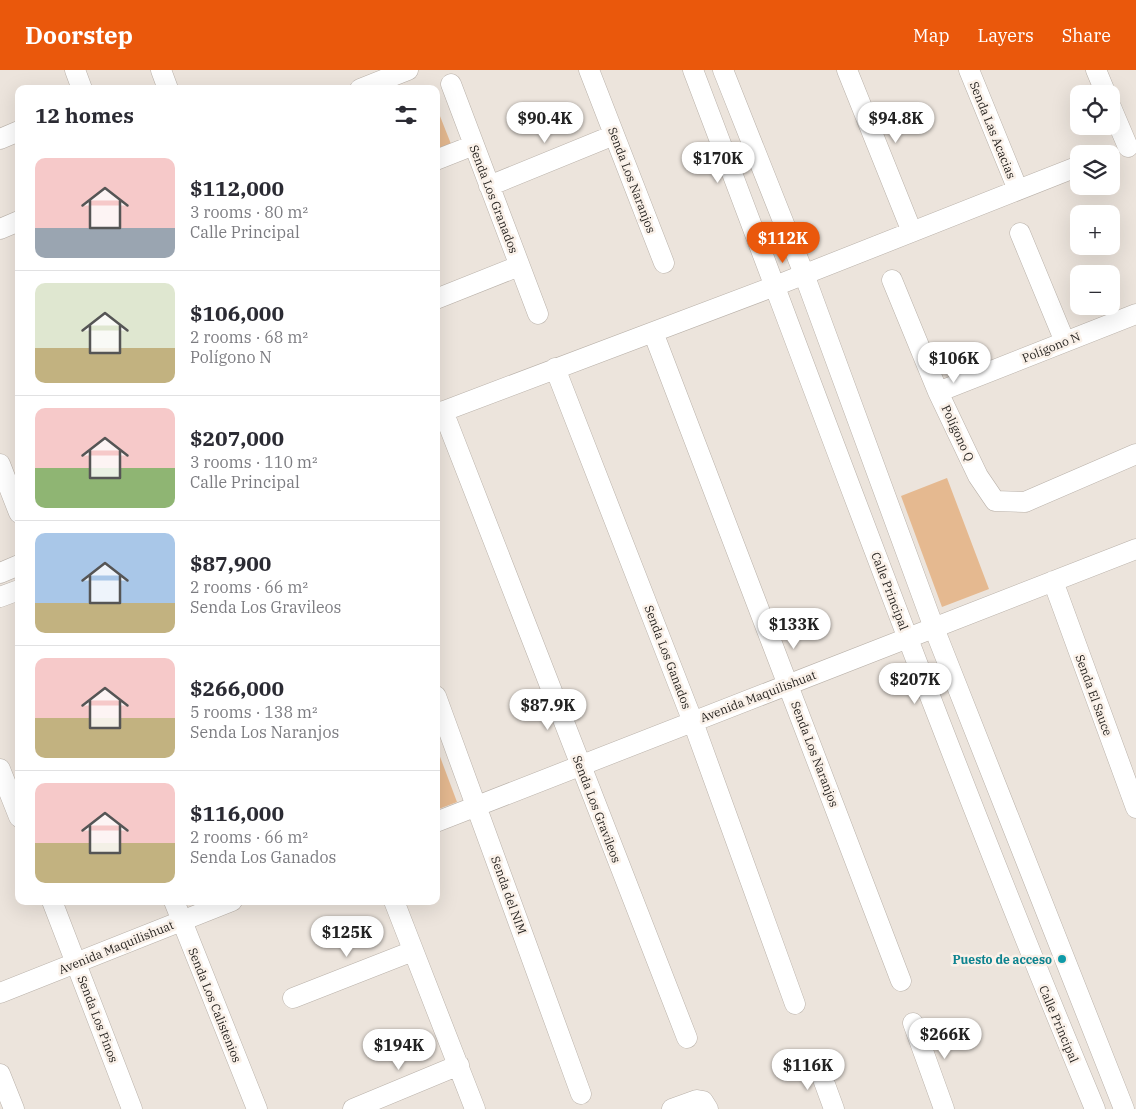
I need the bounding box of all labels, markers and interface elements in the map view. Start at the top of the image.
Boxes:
text: Doorstep [25,19,133,51]
text: Map [913,24,950,47]
text: Layers [978,24,1034,47]
text: Share [1062,24,1111,47]
street label: Senda Las Acacias [967,79,1019,181]
map controls [1070,85,1120,315]
button: locate [1070,85,1120,135]
text: 12 homes [35,101,134,129]
icon: filters [392,101,420,129]
pin: $90.4K [504,102,586,144]
pin: $94.8K [855,102,937,144]
text: $90.4K [517,108,573,128]
text: $94.8K [868,108,924,128]
street label: Senda Los Naranjos [605,125,659,235]
pin: $170K [683,142,753,184]
street label: Senda Los Granados [466,143,522,255]
button: layers [1070,145,1120,195]
text: $170K [693,148,743,168]
text: $112,000 [190,174,284,202]
icon: home [75,178,135,238]
text: 3 rooms · 80 m² [190,202,308,222]
button: + [1070,205,1120,255]
text: Calle Principal [190,222,300,242]
pin: $112K [748,222,818,264]
text: $112K [758,228,808,248]
button: − [1070,265,1120,315]
text: $106,000 [190,299,284,327]
icon: home [75,303,135,363]
text: 2 rooms · 68 m² [190,327,308,347]
street label: Polígono N [1020,329,1082,365]
pin: $106K [919,342,989,384]
text: Polígono N [190,347,272,367]
text: $106K [929,348,979,368]
street label: Polígono Q [938,402,978,464]
text: $207,000 [190,424,284,452]
icon: home [75,428,135,488]
text: 3 rooms · 110 m² [190,452,318,472]
text: Calle Principal [190,472,300,492]
text: $87,900 [190,549,271,577]
street label: Calle Principal [868,550,912,633]
icon: home [75,553,135,613]
text: 2 rooms · 66 m² [190,577,308,597]
text: Senda Los Gravileos [190,597,341,617]
street label: Senda Los Ganados [641,603,695,711]
pin: $133K [759,608,829,650]
text: $133K [769,614,819,634]
street label: Senda El Sauce [1072,652,1116,738]
pin: $207K [880,662,950,705]
street label: Avenida Maquilishuat [698,667,818,725]
text: $207K [890,669,940,689]
text: $266,000 [190,674,284,702]
icon: home [75,678,135,738]
pin: $87.9K [507,688,589,731]
text: $87.9K [520,695,576,715]
street label: Senda Los Naranjos [788,699,842,809]
text: 5 rooms · 138 m² [190,702,318,722]
text: Senda Los Naranjos [190,722,339,742]
street label: Senda Los Gravileos [570,753,624,865]
text: $116,000 [190,799,284,827]
icon: home [75,803,135,863]
text: 2 rooms · 66 m² [190,827,308,847]
text: Senda Los Ganados [190,847,336,867]
street label: Senda del NIM [488,854,530,936]
pin: $125K [312,916,382,958]
street label: Avenida Maquilishuat [56,917,176,977]
text: $125K [322,922,372,942]
street label: Senda Los Calistenios [185,945,245,1065]
place label: Puesto de acceso [952,952,1052,967]
marker: Puesto de acceso [1056,953,1068,965]
street label: Senda Los Pinos [75,973,122,1065]
street label: Calle Principal [1036,983,1082,1065]
pin: $266K [910,1018,980,1060]
text: $266K [920,1024,970,1044]
pin: $194K [364,1028,434,1071]
text: $194K [374,1035,424,1055]
pin: $116K [773,1048,843,1091]
text: $116K [783,1055,833,1075]

